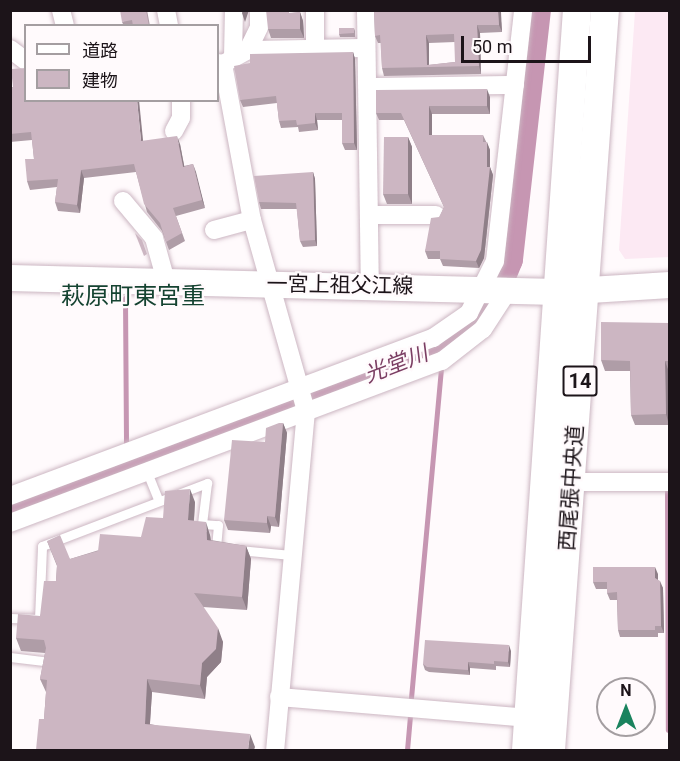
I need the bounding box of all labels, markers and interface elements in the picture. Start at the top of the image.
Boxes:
legend [24,24,219,102]
scale bar [464,24,594,62]
text: 50 m [472,36,512,57]
text: 道路 [82,40,118,61]
text: 建物 [82,70,118,91]
street label: 一宮上祖父江線 [266,271,414,299]
district label: 萩原町東宮重 [61,283,205,311]
water label: 光堂川 [360,340,432,388]
road number: 14 [562,364,598,398]
street label: 西尾張中央道 [554,424,588,552]
north arrow [596,677,656,737]
text: N [620,681,632,700]

